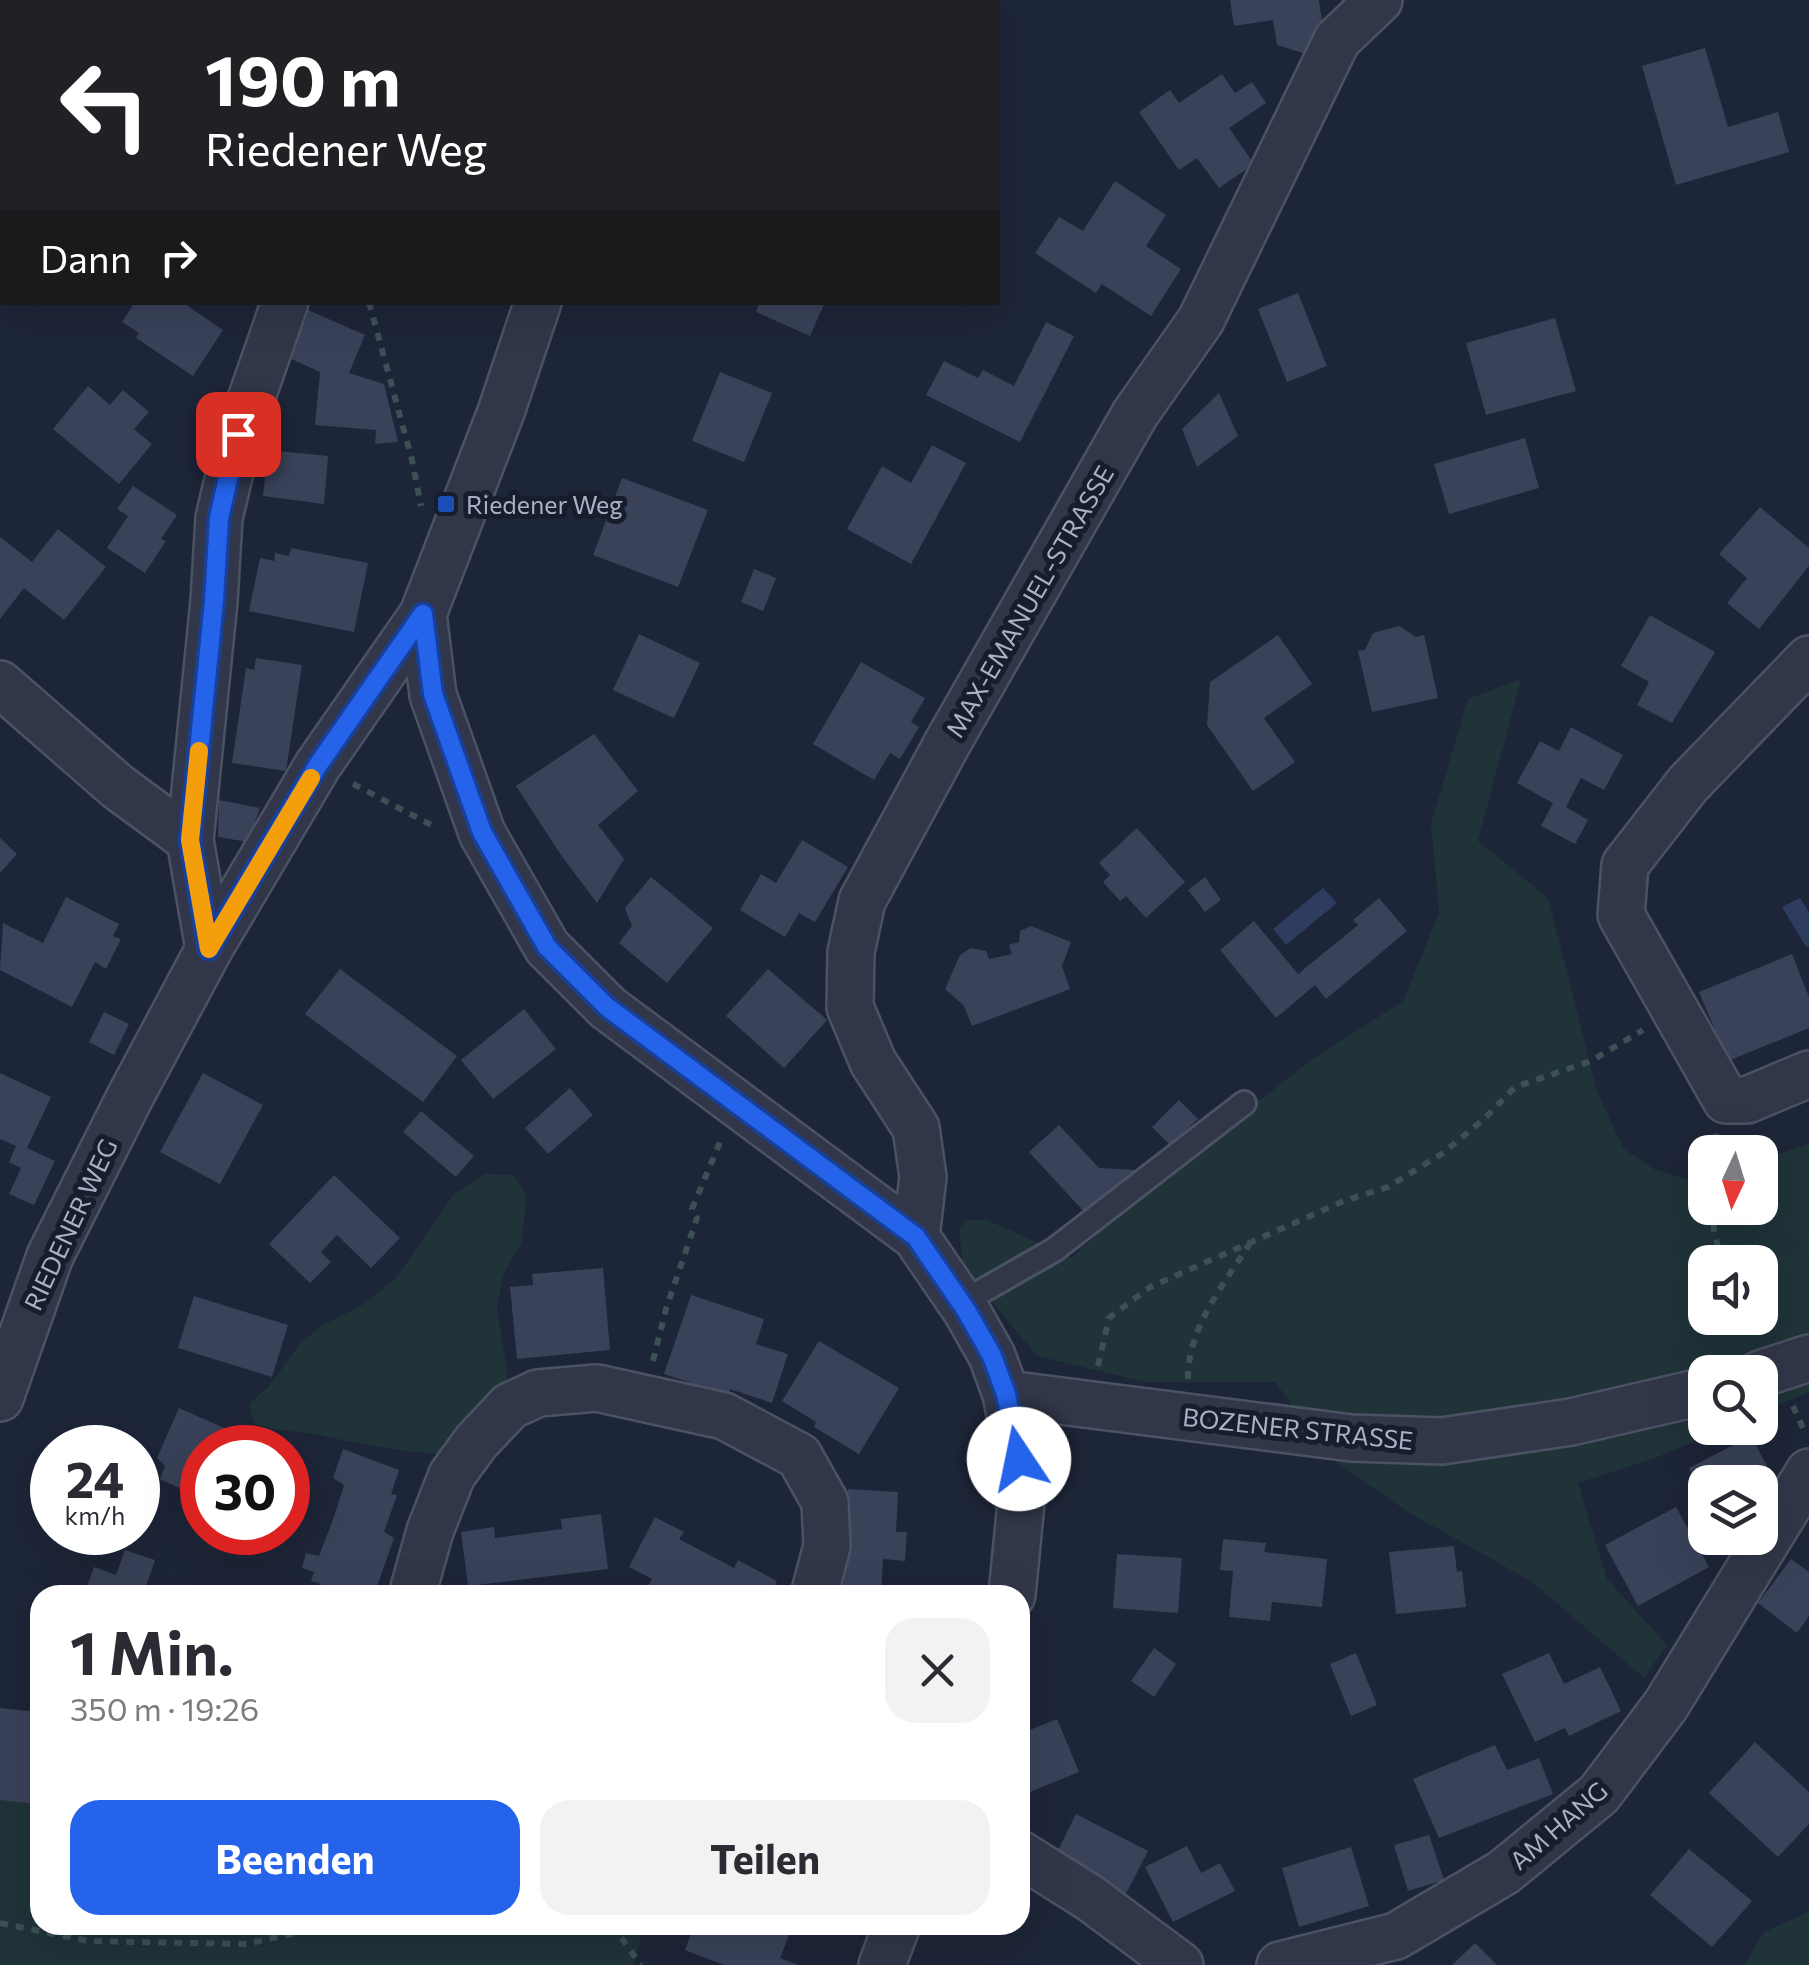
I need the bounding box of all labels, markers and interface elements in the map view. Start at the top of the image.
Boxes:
text: 190 m [205,35,401,120]
icon: left [40,40,170,170]
text: Riedener Weg [205,120,487,175]
icon: right [151,230,206,285]
text: Dann [40,234,131,281]
pin [196,392,281,477]
icon: arrive [211,407,266,462]
street label: MAX-EMANUEL-STRASSE [939,460,1119,742]
place label: Riedener Weg [466,489,623,519]
marker: Riedener Weg [435,493,457,515]
street label: RIEDENER WEG [17,1134,123,1314]
north arrow [1688,1135,1778,1225]
map controls [1688,1135,1778,1555]
button: sound [1688,1245,1778,1335]
button: search [1688,1355,1778,1445]
street label: BOZENER STRASSE [1181,1401,1415,1455]
position arrow [967,1407,1071,1511]
speed limit sign: 30 [180,1425,310,1555]
text: 24 [66,1447,124,1508]
button: layers [1688,1465,1778,1555]
text: km/h [65,1500,125,1530]
text: 1 Min. [70,1614,234,1687]
button: close [885,1618,990,1723]
text: 350 m · 19:26 [70,1688,259,1728]
street label: AM HANG [1503,1775,1613,1875]
button: Beenden [70,1800,520,1915]
button: Teilen [540,1800,990,1915]

